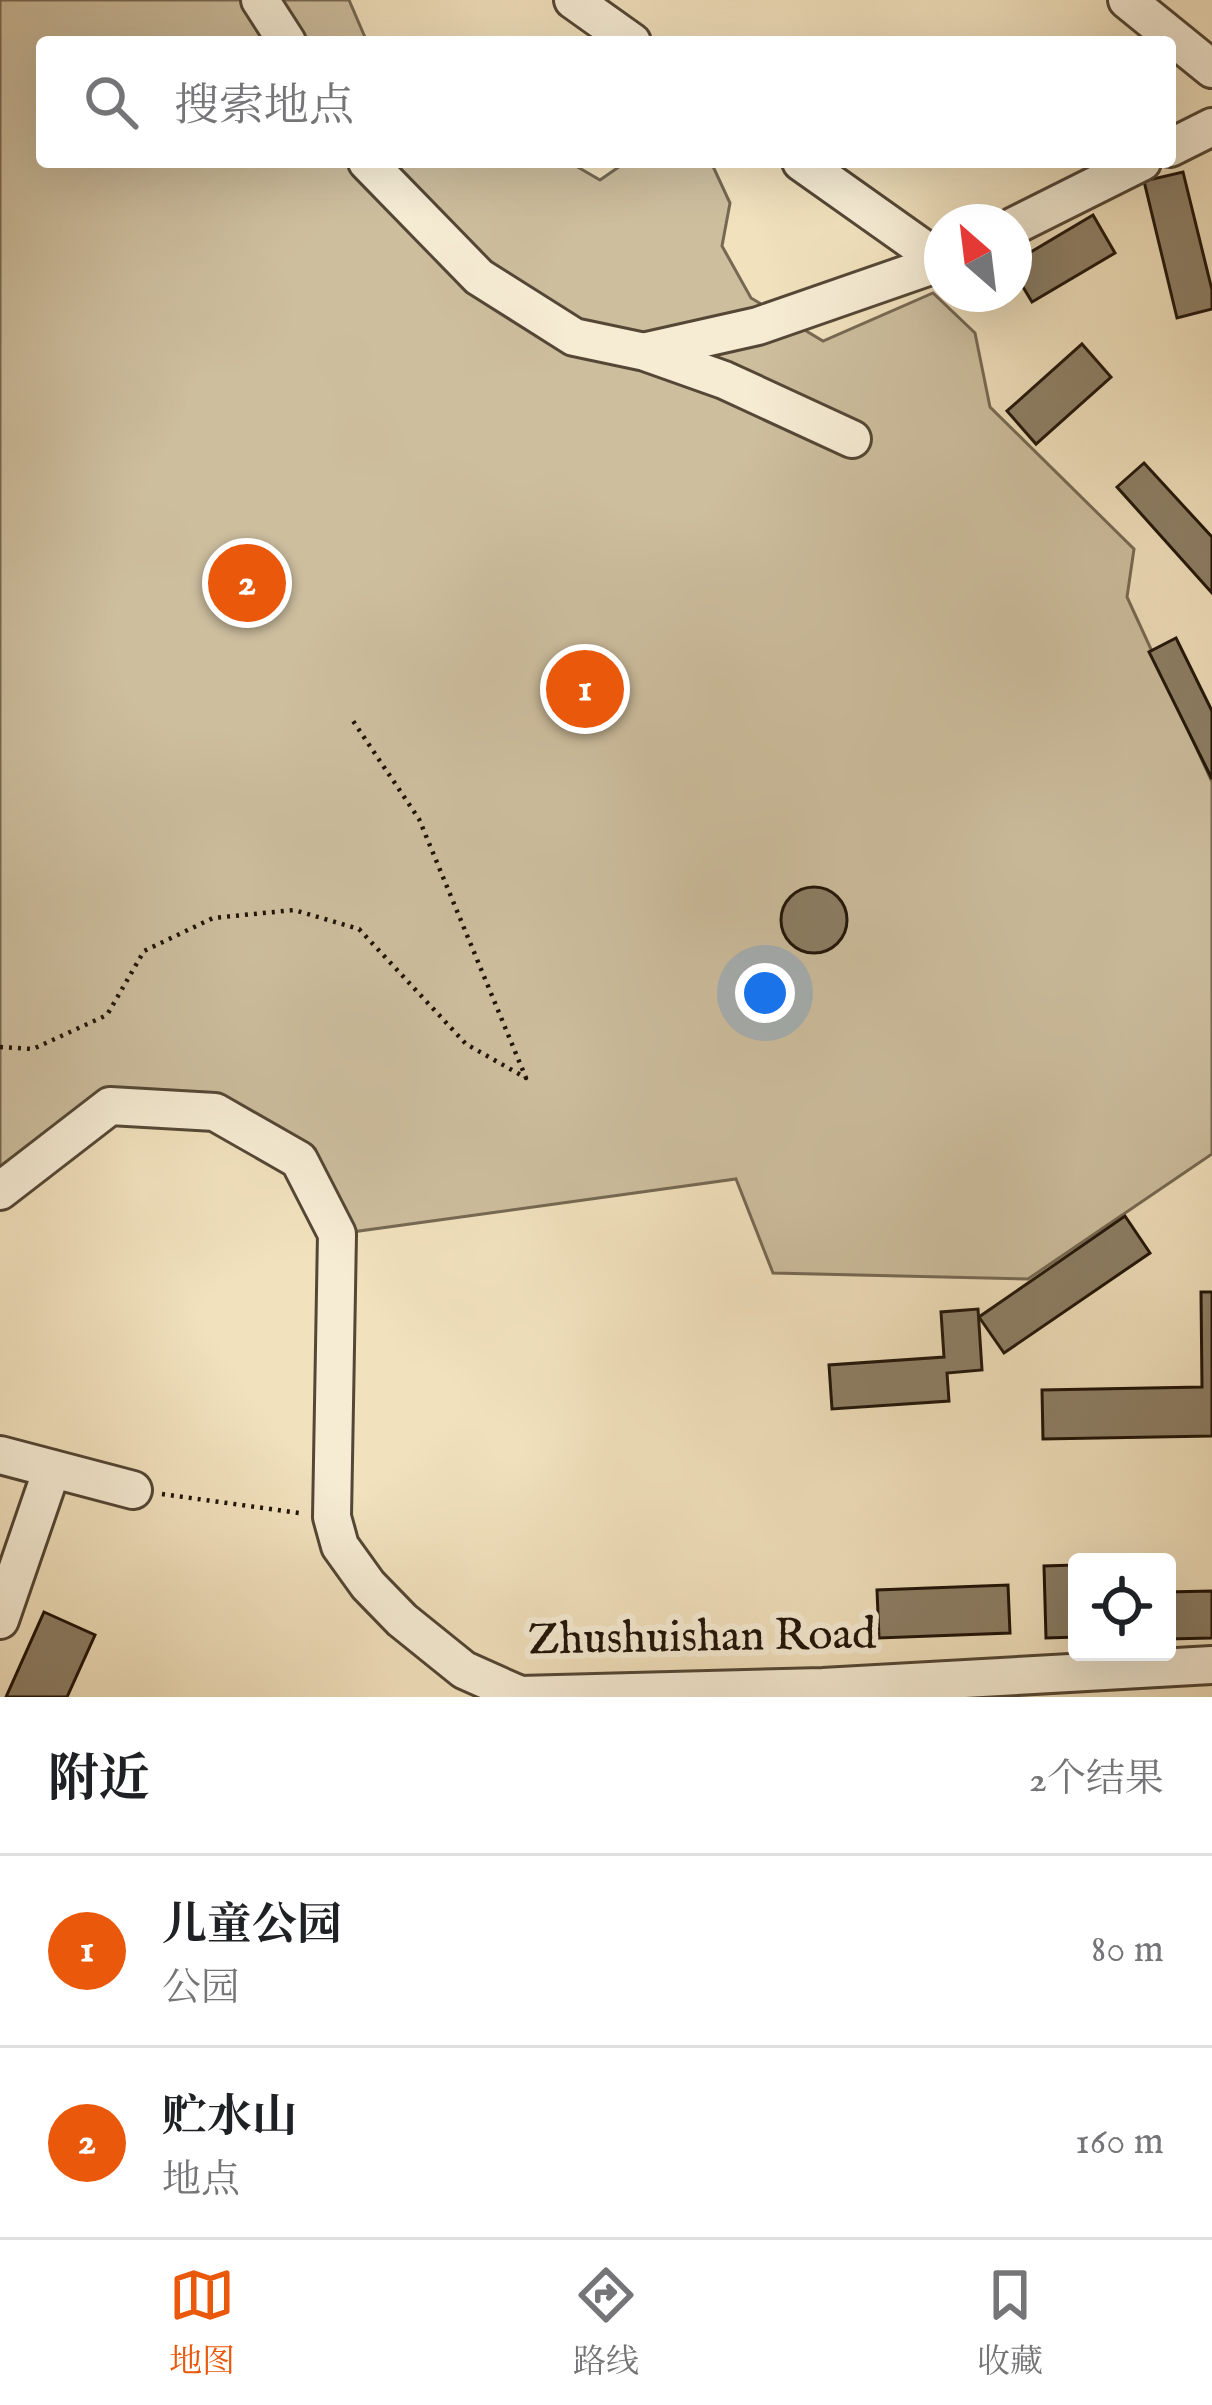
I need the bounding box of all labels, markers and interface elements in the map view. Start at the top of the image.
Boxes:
search box [36,36,1176,168]
icon: search [78,69,144,135]
text: 搜索地点 [174,79,354,136]
north arrow [924,204,1032,312]
pin: 2 [208,538,286,628]
pin: 1 [546,644,624,734]
your location [735,963,795,1023]
map controls [1068,1553,1176,1661]
button: locate [1068,1553,1176,1661]
street label: Zhushuishan Road [527,1606,878,1670]
text: 附近 [48,1749,150,1814]
text: 2个结果 [1029,1756,1164,1805]
text: 儿童公园 [162,1898,342,1955]
text: 1 [80,1926,94,1975]
text: 80 m [1091,1926,1164,1975]
text: 公园 [162,1965,240,2014]
text: 贮水山 [162,2090,297,2147]
text: 2 [78,2118,96,2167]
text: 160 m [1075,2118,1164,2167]
text: 地点 [162,2157,240,2206]
tab: 地图 [169,2262,235,2384]
tab: 路线 [573,2262,639,2384]
tab: 收藏 [977,2262,1043,2384]

